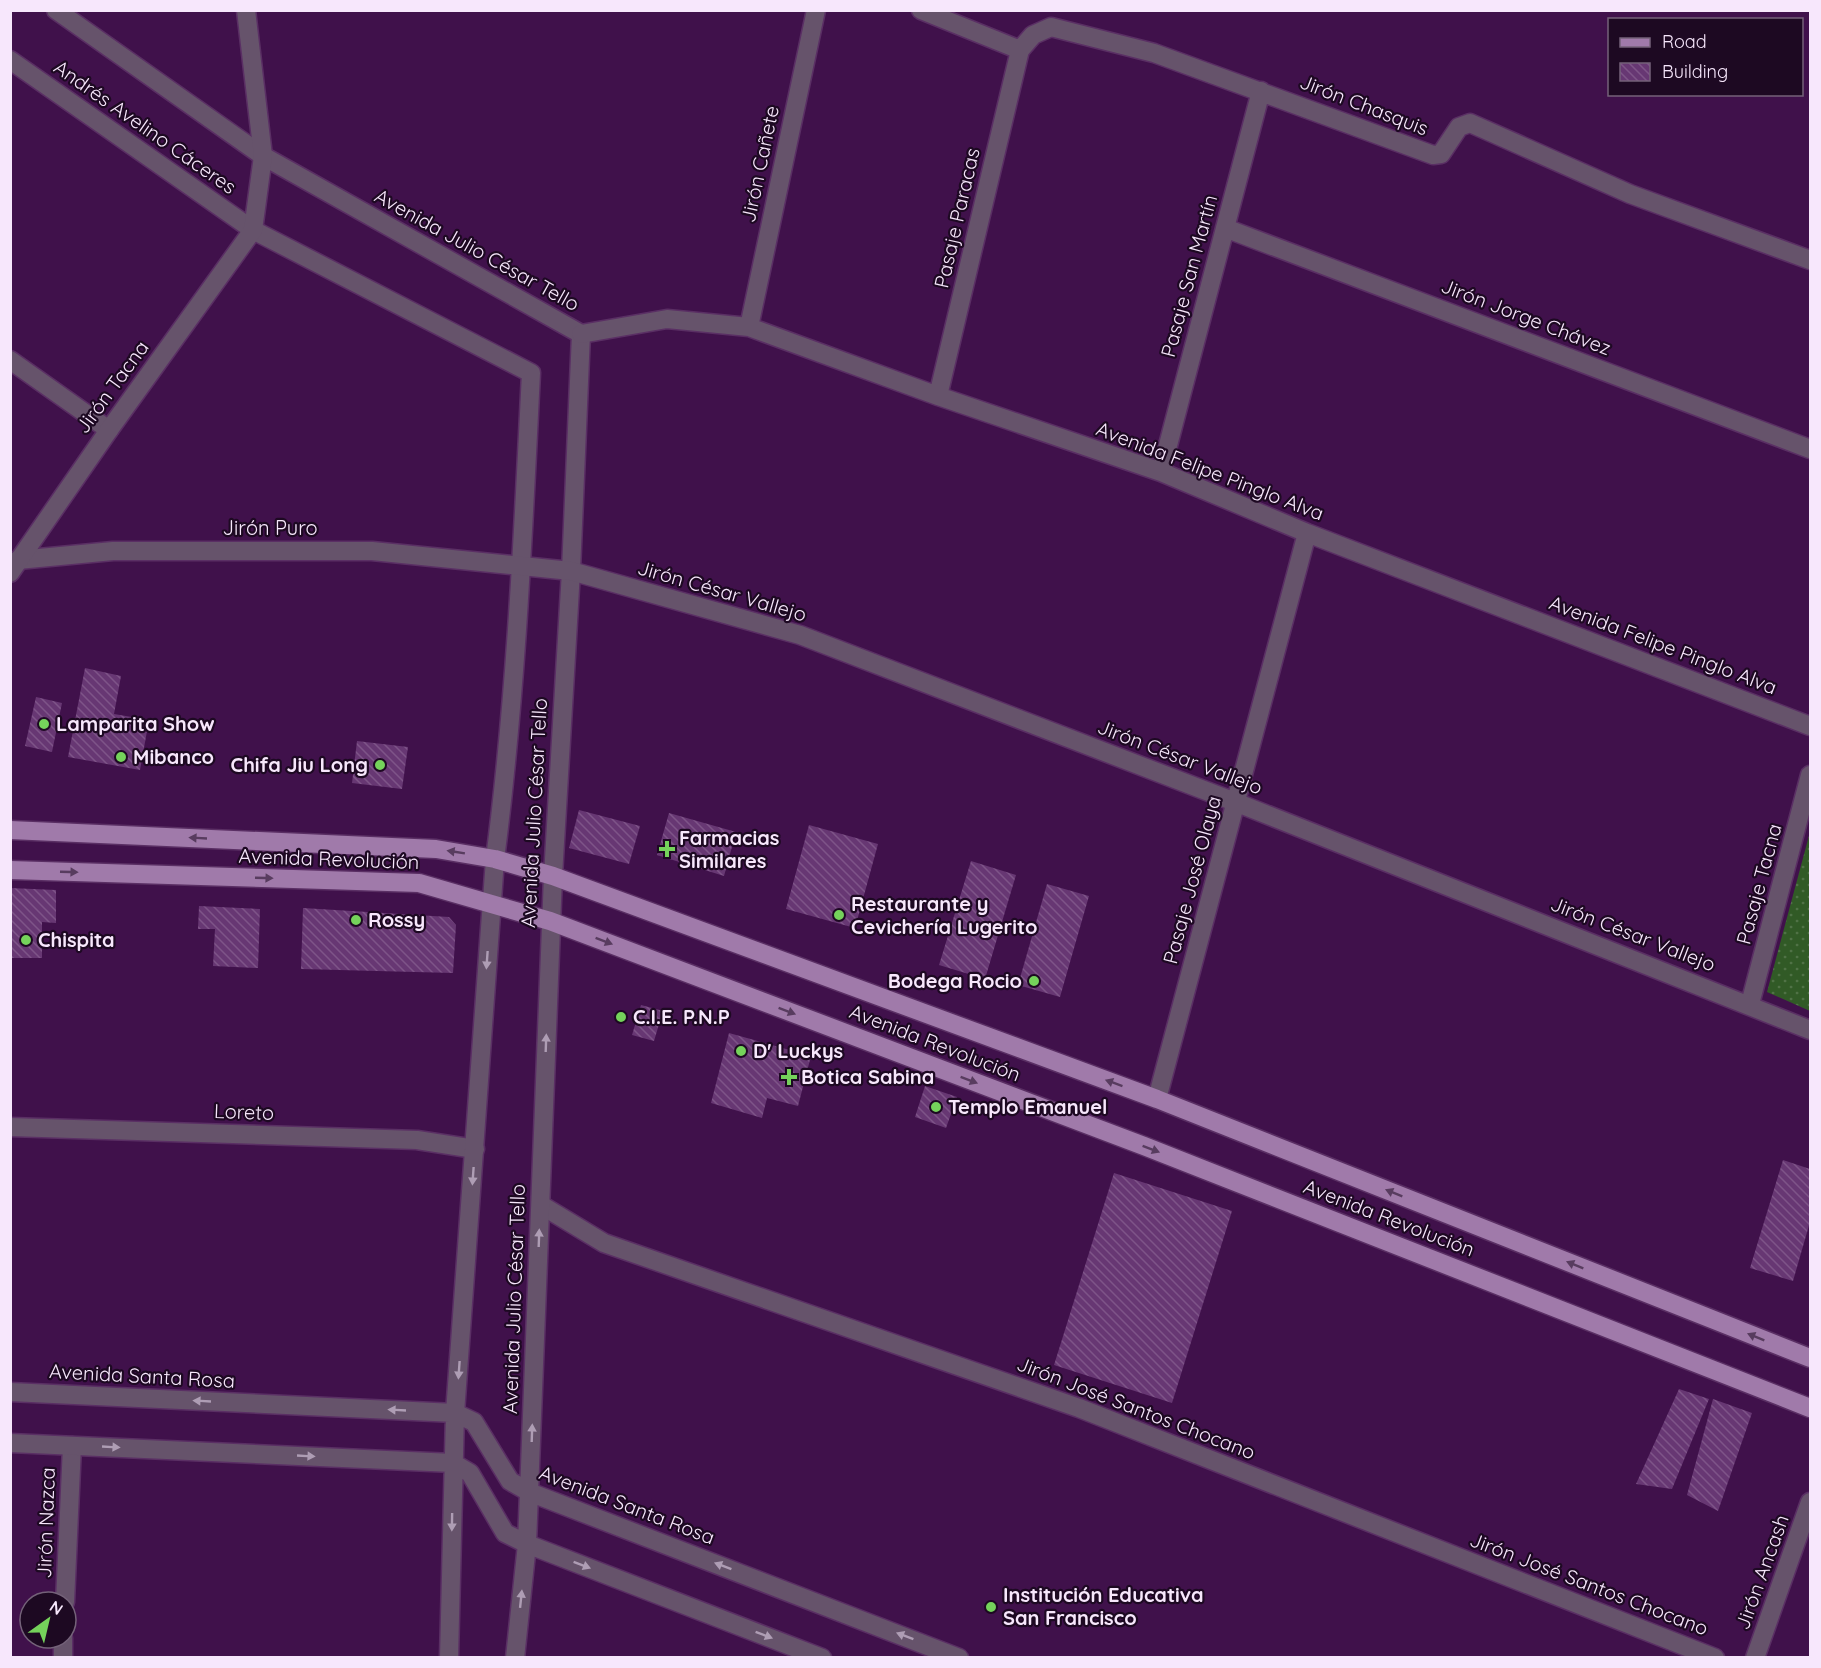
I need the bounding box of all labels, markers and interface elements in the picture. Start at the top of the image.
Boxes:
legend [1608,18,1803,96]
text: Road [1662,30,1707,53]
street label: Andrés Avelino Cáceres [49,54,241,199]
text: Building [1662,60,1728,83]
street label: Jirón Chasquis [1296,69,1432,141]
street label: Jirón Cañete [735,103,784,224]
street label: Pasaje Paracas [928,145,985,290]
street label: Avenida Julio César Tello [371,183,584,316]
street label: Pasaje San Martín [1155,192,1222,360]
street label: Jirón Jorge Chávez [1438,273,1615,360]
street label: Jirón Tacna [70,335,154,438]
street label: Avenida Felipe Pinglo Alva [1093,416,1327,526]
street label: Jirón Puro [222,515,318,540]
street label: Jirón César Vallejo [635,554,810,627]
street label: Avenida Felipe Pinglo Alva [1546,590,1780,700]
street label: Avenida Julio César Tello [515,697,552,929]
place label: Lamparita Show [56,711,215,736]
street label: Jirón César Vallejo [1094,714,1266,799]
marker: Lamparita Show [37,717,51,731]
place label: Mibanco [133,744,214,769]
marker: Mibanco [114,750,128,764]
place label: Chifa Jiu Long [231,752,368,777]
marker: Chifa Jiu Long [373,758,387,772]
street label: Pasaje José Olaya [1157,793,1226,967]
street label: Pasaje Tacna [1730,821,1787,947]
place label: Farmacias Similares [679,825,779,873]
one-way arrow [189,834,208,843]
marker: Farmacias Similares [660,842,674,856]
street label: Avenida Revolución [238,843,420,874]
one-way arrow [446,847,465,856]
one-way arrow [59,867,78,877]
one-way arrow [254,874,273,883]
place label: Restaurante y Cevichería Lugerito [851,891,1038,939]
street label: Jirón César Vallejo [1547,891,1719,976]
place label: Rossy [368,907,425,932]
marker: Restaurante y Cevichería Lugerito [832,908,846,922]
marker: Rossy [349,913,363,927]
place label: Chispita [38,927,115,952]
marker: Chispita [19,933,33,947]
one-way arrow [595,937,613,947]
one-way arrow [482,951,492,970]
place label: Bodega Rocio [888,968,1022,993]
marker: Bodega Rocio [1027,974,1041,988]
street label: Avenida Revolución [846,998,1024,1087]
place label: C.I.E. P.N.P [633,1004,730,1029]
one-way arrow [778,1006,796,1016]
marker: C.I.E. P.N.P [614,1010,628,1024]
one-way arrow [541,1034,551,1053]
place label: D' Luckys [753,1038,843,1063]
marker: D' Luckys [734,1044,748,1058]
place label: Botica Sabina [801,1064,934,1089]
marker: Botica Sabina [782,1070,796,1084]
one-way arrow [960,1075,978,1085]
one-way arrow [1105,1078,1123,1088]
place label: Templo Emanuel [948,1094,1108,1119]
street label: Loreto [214,1098,274,1125]
marker: Templo Emanuel [929,1100,943,1114]
one-way arrow [1142,1145,1160,1154]
one-way arrow [468,1166,477,1185]
street label: Avenida Revolución [1300,1173,1478,1262]
street label: Avenida Julio César Tello [497,1184,530,1414]
one-way arrow [1384,1188,1402,1198]
one-way arrow [535,1229,544,1248]
one-way arrow [1566,1260,1584,1269]
one-way arrow [1747,1331,1765,1341]
street label: Jirón José Santos Chocano [1013,1350,1259,1465]
street label: Avenida Santa Rosa [48,1358,236,1393]
one-way arrow [454,1361,463,1380]
one-way arrow [193,1396,212,1405]
one-way arrow [388,1406,407,1415]
one-way arrow [527,1424,536,1443]
one-way arrow [101,1443,120,1452]
one-way arrow [296,1452,315,1461]
street label: Avenida Santa Rosa [536,1460,718,1550]
street label: Jirón Nazca [31,1467,60,1579]
street label: Jirón Ancash [1729,1511,1794,1633]
one-way arrow [447,1512,457,1531]
street label: Jirón José Santos Chocano [1466,1526,1712,1641]
one-way arrow [573,1561,591,1571]
one-way arrow [714,1561,732,1570]
place label: Institución Educativa San Francisco [1003,1582,1204,1630]
north arrow [18,1590,78,1650]
one-way arrow [516,1590,526,1609]
text: N [46,1596,67,1619]
marker: Institución Educativa San Francisco [984,1600,998,1614]
one-way arrow [755,1630,773,1640]
one-way arrow [895,1631,913,1641]

